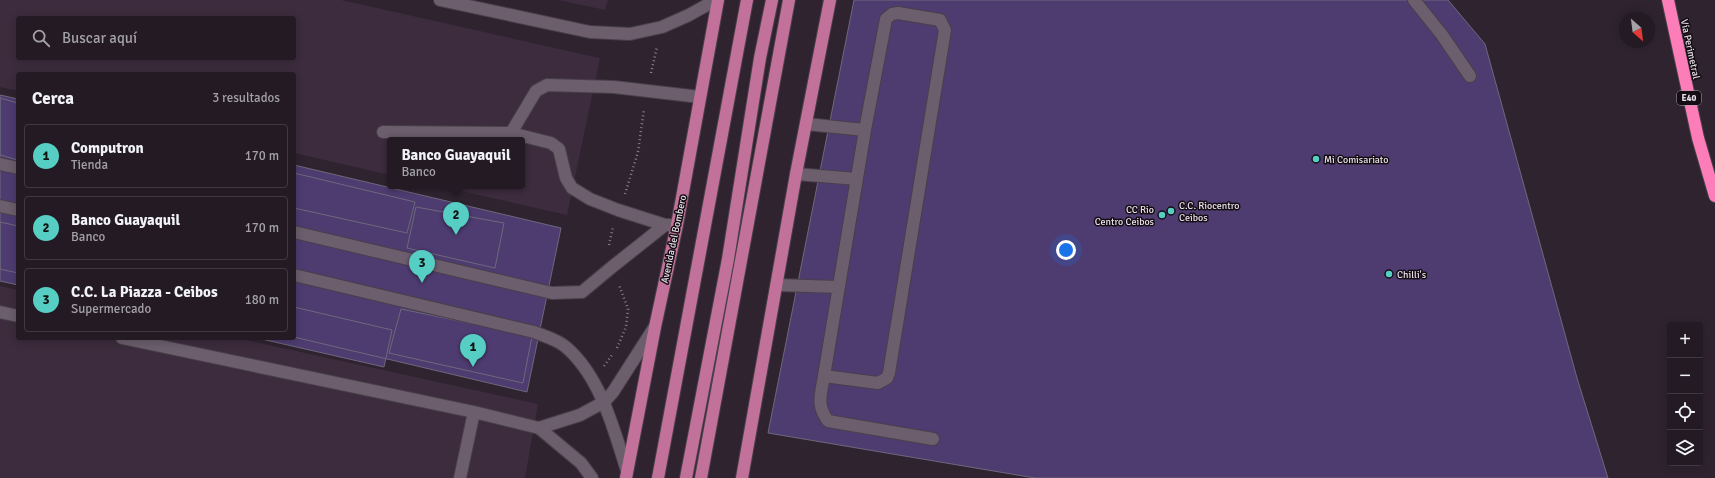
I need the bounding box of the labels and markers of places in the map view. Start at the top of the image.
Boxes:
marker: Mi Comisariato [1311,154,1321,164]
place label: Mi Comisariato [1324,154,1388,166]
place label: C.C. Riocentro Ceibos [1179,200,1239,224]
pin: 2 [443,202,469,235]
place label: CC Rio Centro Ceibos [1095,204,1155,228]
marker: C.C. Riocentro Ceibos [1166,206,1176,216]
marker: CC Rio Centro Ceibos [1157,210,1167,220]
pin: 3 [409,250,435,283]
marker: Chilli's [1384,269,1394,279]
place label: Chilli's [1397,269,1427,281]
pin: 1 [460,334,486,367]

